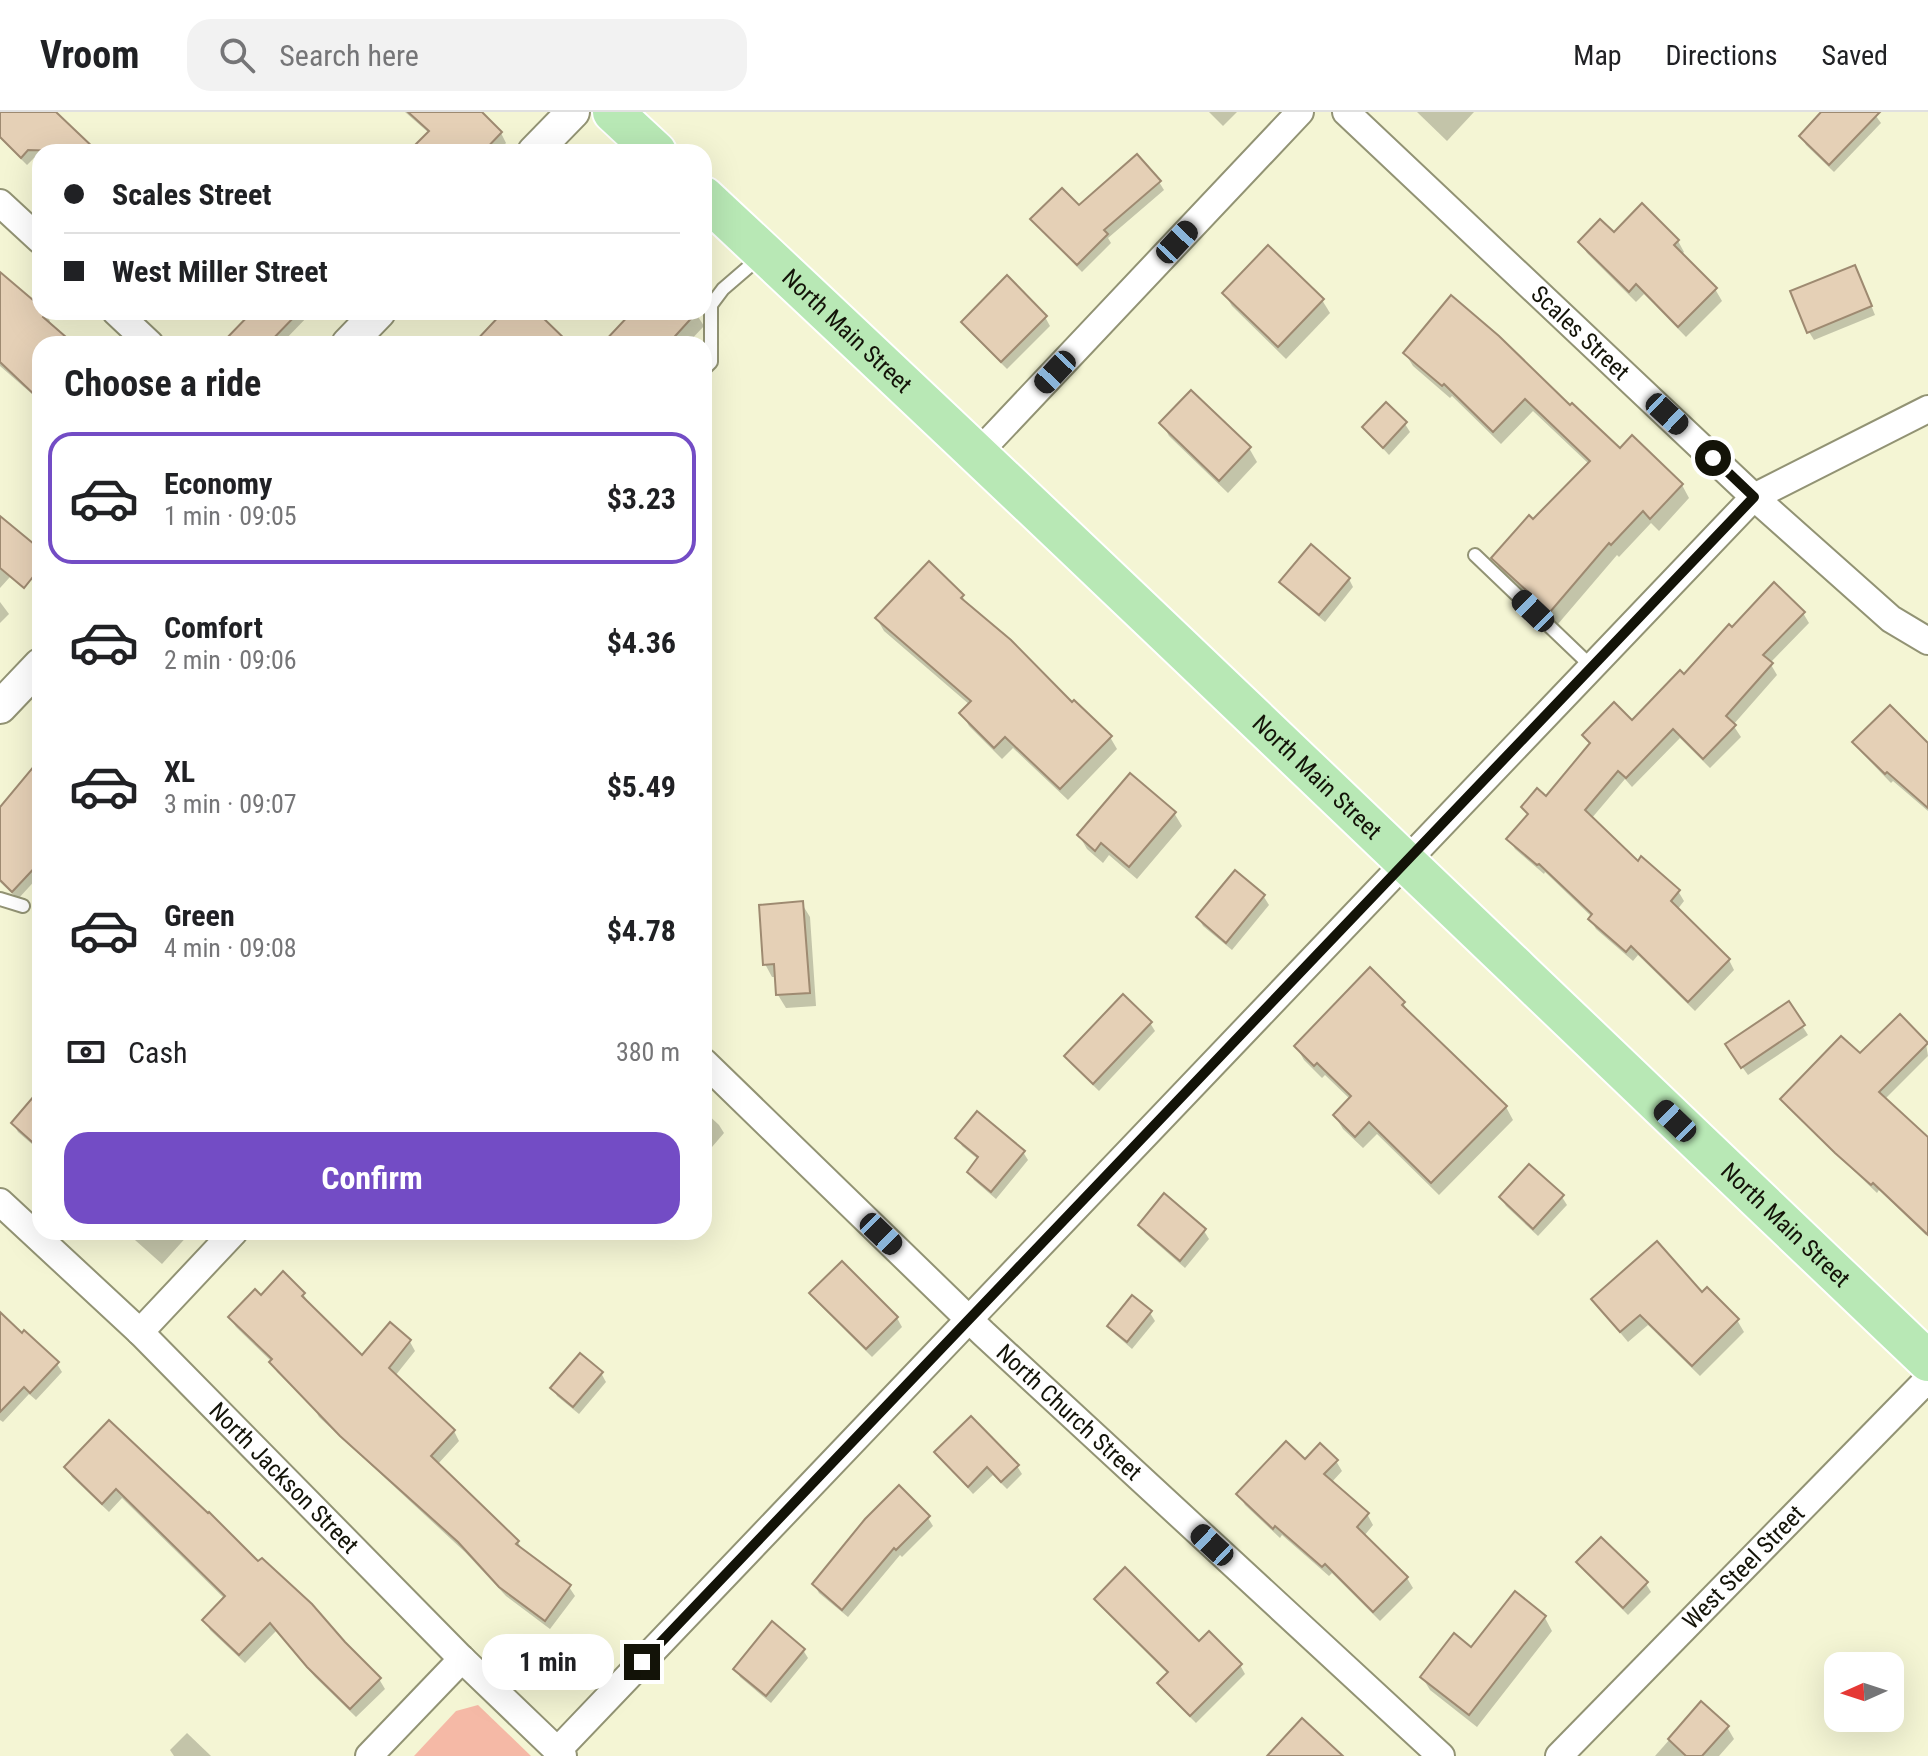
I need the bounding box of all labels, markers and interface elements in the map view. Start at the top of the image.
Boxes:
search box [187,19,747,91]
text: Vroom [40,33,139,77]
icon: search [215,33,259,77]
text: Search here [279,38,419,73]
text: Map [1573,39,1622,72]
text: Directions [1666,39,1777,72]
text: Saved [1821,39,1888,72]
text: Scales Street [112,177,272,212]
car [1152,216,1202,268]
text: West Miller Street [112,254,328,289]
street label: North Main Street [776,263,918,399]
street label: Scales Street [1525,280,1635,386]
car [1030,346,1080,398]
text: Choose a ride [64,363,261,405]
car [1641,389,1693,439]
route start [1695,440,1731,476]
icon: car [68,462,140,534]
text: Economy [164,466,272,501]
text: $3.23 [607,481,676,516]
text: 1 min · 09:05 [164,501,297,531]
car [1507,586,1559,636]
icon: car [68,606,140,678]
text: Comfort [164,610,263,645]
text: $4.36 [607,625,676,660]
text: 2 min · 09:06 [164,645,297,675]
street label: North Main Street [1247,709,1387,845]
icon: car [68,750,140,822]
text: XL [164,754,195,789]
text: $5.49 [607,769,676,804]
text: 3 min · 09:07 [164,789,297,819]
icon: car [68,894,140,966]
text: Green [164,898,235,933]
text: $4.78 [607,913,676,948]
text: 4 min · 09:08 [164,933,297,963]
icon: cash [64,1030,108,1074]
text: Cash [128,1035,188,1070]
text: 380 m [616,1037,680,1067]
car [1649,1096,1701,1146]
button: Confirm [64,1132,680,1224]
street label: North Main Street [1715,1157,1856,1293]
car [855,1209,907,1259]
street label: North Church Street [991,1339,1147,1486]
street label: North Jackson Street [203,1397,364,1559]
street label: West Steel Street [1677,1500,1810,1635]
car [1186,1520,1238,1570]
callout: 1 min [482,1634,614,1690]
route end [624,1644,660,1680]
text: 1 min [519,1647,577,1677]
north arrow [1824,1652,1904,1732]
map controls [1824,1652,1904,1732]

